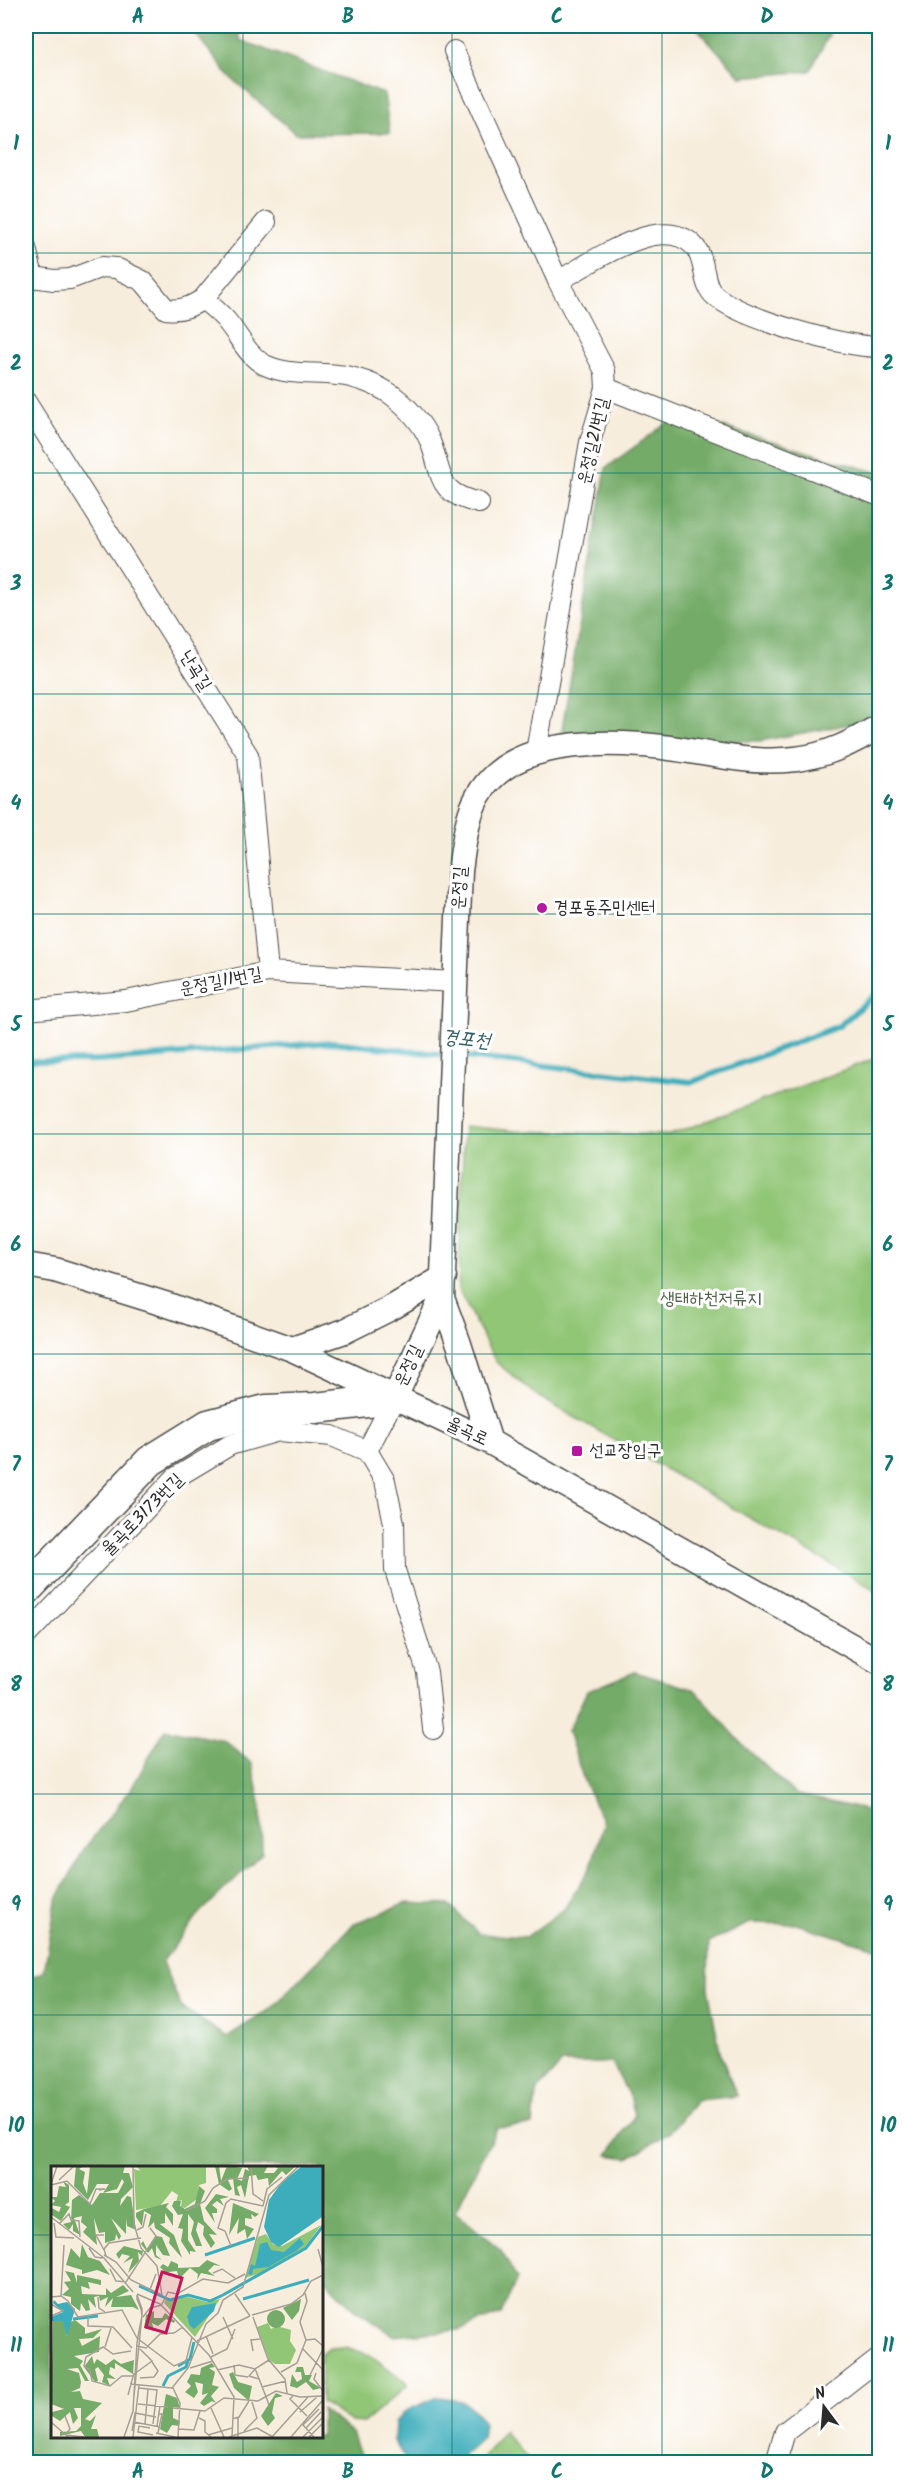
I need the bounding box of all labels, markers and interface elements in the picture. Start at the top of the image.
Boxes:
text: A [132,2,144,34]
text: B [342,2,354,34]
text: C [551,2,563,34]
text: D [760,2,774,34]
text: 1 [13,129,19,161]
text: 1 [885,129,891,161]
text: 2 [10,349,22,381]
text: 2 [882,349,894,381]
street label: 운정길21번길 [570,394,618,487]
text: 3 [10,569,22,601]
text: 3 [882,569,894,601]
street label: 난곡길 [171,645,219,698]
text: 4 [11,789,22,821]
text: 4 [883,789,894,821]
street label: 운정길 [444,865,476,911]
place label: 경포동주민센터 [554,894,655,923]
marker: 경포동주민센터 [535,901,549,915]
street label: 운정길11번길 [177,960,265,1004]
text: 5 [10,1010,23,1042]
text: 5 [882,1010,895,1042]
water label: 경포천 [440,1022,494,1059]
text: 6 [11,1230,22,1262]
text: 6 [883,1230,894,1262]
park label: 생태하천저류지 [660,1285,762,1314]
street label: 운정길 [387,1340,432,1392]
street label: 율곡로 [441,1410,493,1454]
place label: 선교장입구 [589,1437,661,1466]
marker: 선교장입구 [570,1444,584,1458]
text: 7 [11,1450,21,1482]
text: 7 [883,1450,893,1482]
street label: 율곡로3173번길 [95,1467,191,1563]
text: 8 [10,1670,22,1702]
text: 8 [882,1670,894,1702]
text: 9 [11,1890,21,1922]
text: 9 [883,1890,893,1922]
text: 10 [8,2111,25,2143]
text: 10 [880,2111,897,2143]
inset map [51,2166,322,2437]
text: 11 [10,2331,22,2363]
text: 11 [882,2331,894,2363]
north arrow [794,2377,854,2437]
text: N [812,2381,829,2407]
text: A [132,2457,144,2488]
text: B [342,2457,354,2488]
text: C [551,2457,563,2488]
text: D [760,2457,774,2488]

